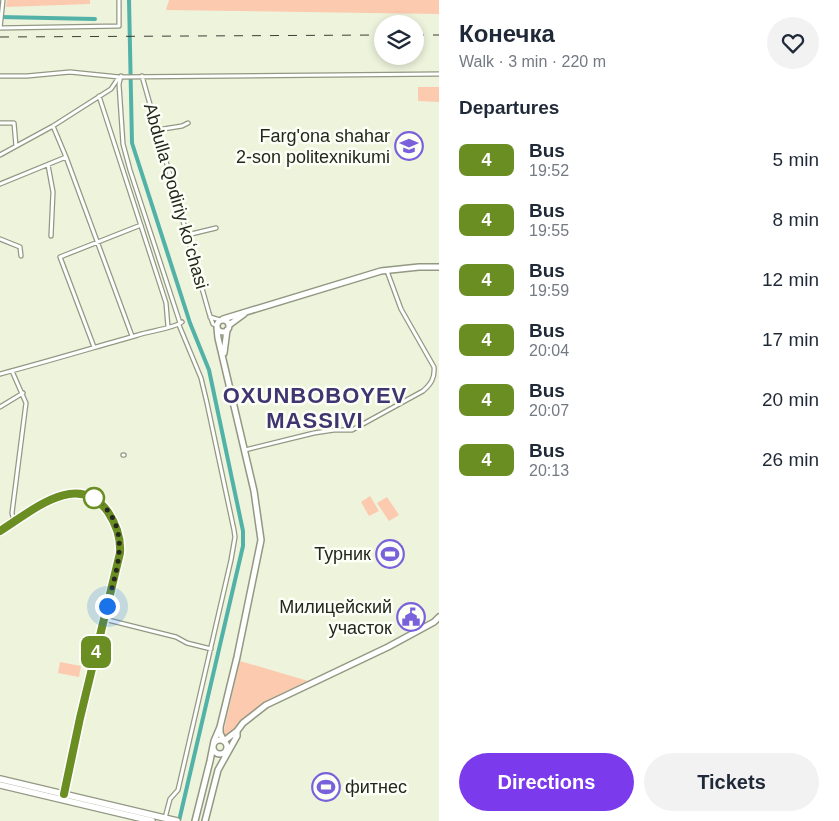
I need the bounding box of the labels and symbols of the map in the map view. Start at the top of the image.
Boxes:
street label: Abdulla Qodiriy koʻchasi [140,101,212,291]
place label: Farg'ona shahar 2-son politexnikumi [236,126,390,167]
school or university icon: Farg'ona shahar 2-son politexnikumi [394,131,424,161]
district label: OXUNBOBOYEV MASSIVI [223,383,407,433]
unlabelled marker [83,487,105,509]
sports icon: Турник [375,539,405,569]
place label: Турник [314,544,371,564]
your location [95,594,120,619]
place label: Милицейский участок [279,597,392,638]
public building icon: Милицейский участок [396,602,426,632]
line badge: 4 [80,636,112,668]
sports icon: фитнес [311,772,341,802]
place label: фитнес [345,777,407,797]

